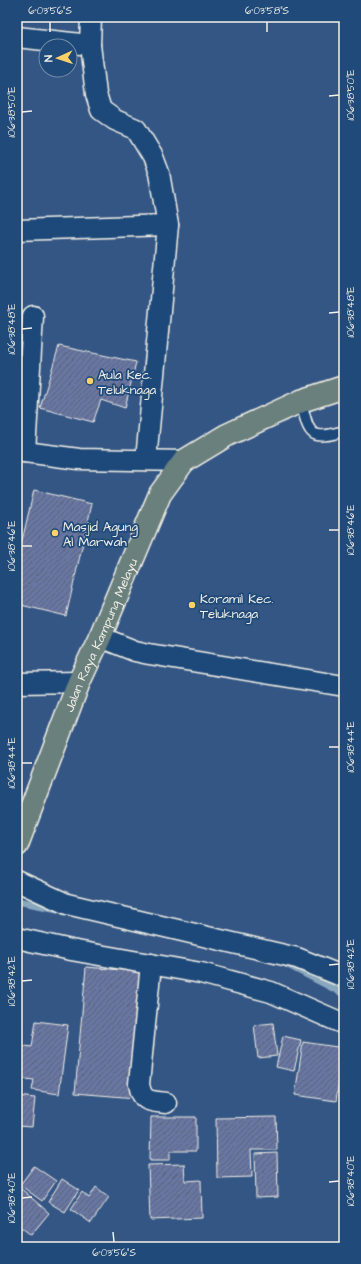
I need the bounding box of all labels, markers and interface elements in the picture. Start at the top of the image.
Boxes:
text: 6°03'56"S [28,4,72,18]
text: 6°03'58"S [245,4,289,18]
north arrow [38,38,78,78]
text: N [41,55,56,62]
text: 106°38'50"E [344,69,358,120]
text: 106°38'50"E [5,86,19,137]
text: 106°38'48"E [344,287,358,337]
text: 106°38'48"E [5,304,19,354]
place label: Aula Kec. Teluknaga [98,366,157,400]
marker: Aula Kec. Teluknaga [85,376,95,386]
text: 106°38'46"E [344,505,358,555]
place label: Masjid Agung Al Marwah [63,518,138,551]
text: 106°38'46"E [5,521,19,571]
marker: Masjid Agung Al Marwah [50,528,60,538]
street label: Jalan Raya Kampung Melayu [60,555,142,715]
place label: Koramil Kec. Teluknaga [200,590,273,624]
marker: Koramil Kec. Teluknaga [187,600,197,610]
text: 106°38'44"E [344,721,358,773]
text: 106°38'44"E [5,737,19,789]
text: 106°38'42"E [344,939,358,989]
text: 106°38'42"E [5,956,19,1006]
text: 106°38'40"E [344,1156,358,1206]
text: 106°38'40"E [5,1173,19,1223]
text: 6°03'56"S [92,1246,136,1260]

